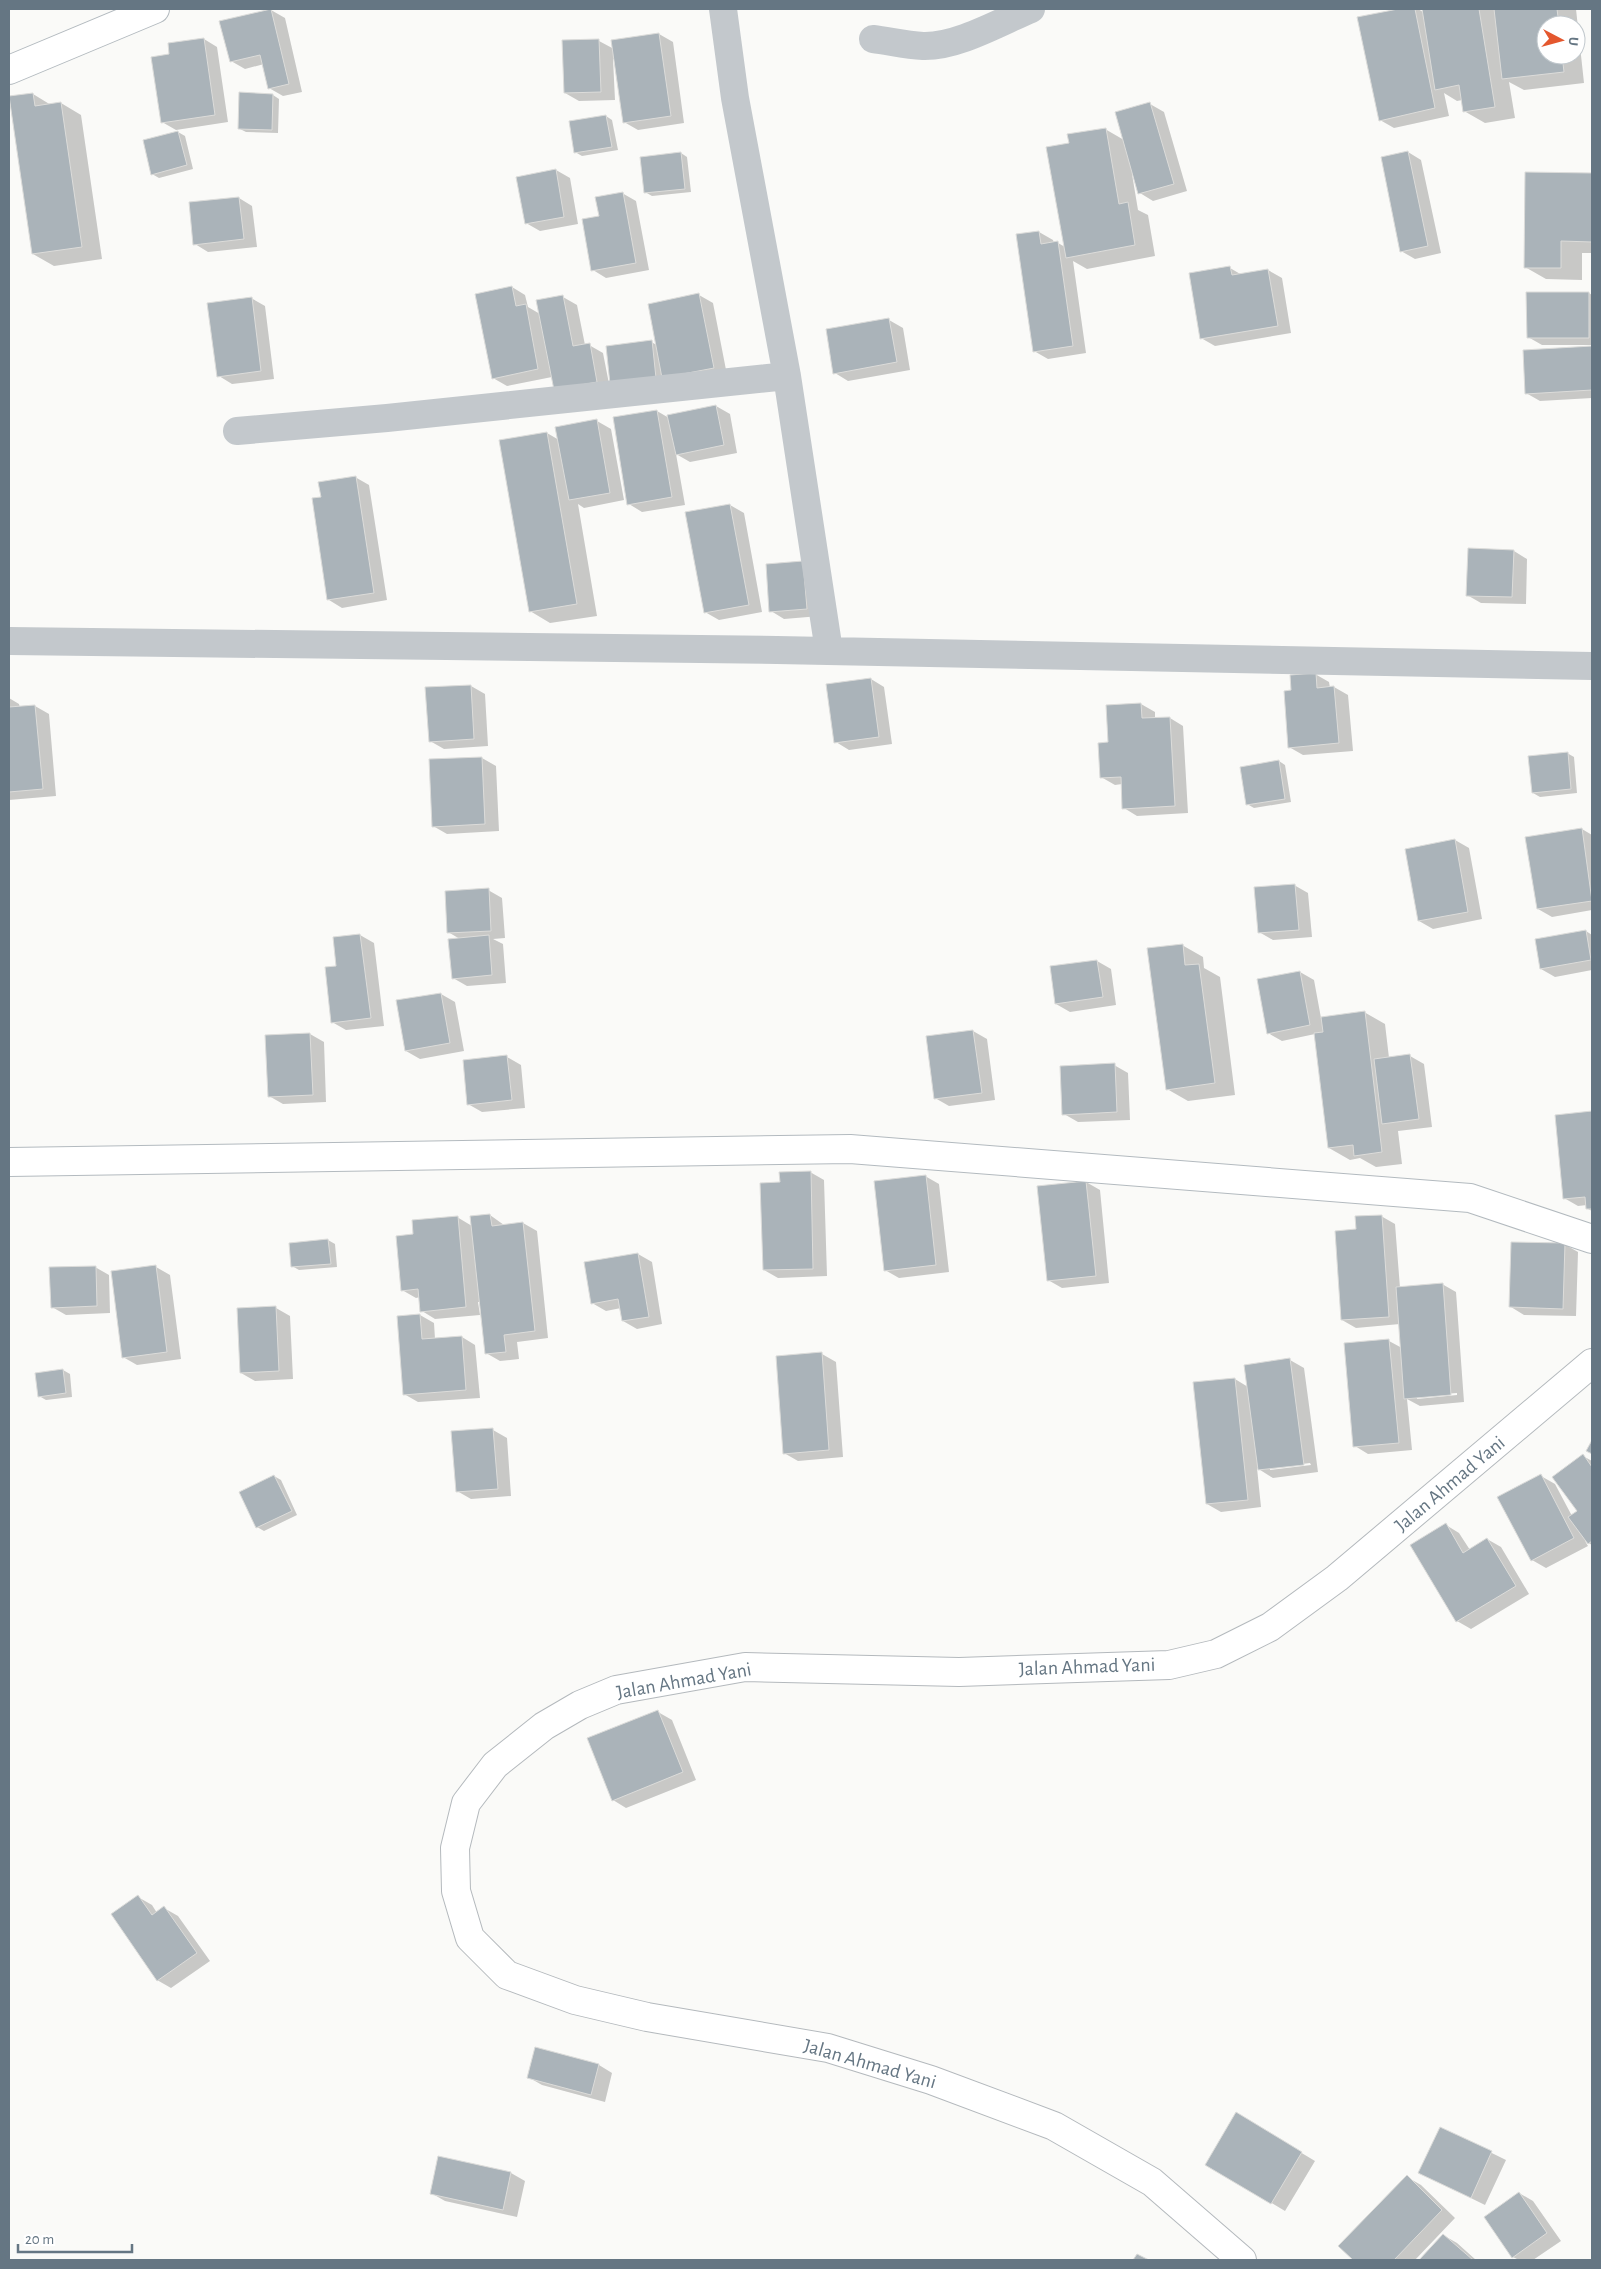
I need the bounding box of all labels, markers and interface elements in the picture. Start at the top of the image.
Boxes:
north arrow [1536,15,1586,65]
text: U [1565,36,1580,46]
street label: Jalan Ahmad Yani [1391,1432,1509,1536]
street label: Jalan Ahmad Yani [1018,1655,1156,1679]
street label: Jalan Ahmad Yani [615,1659,753,1703]
street label: Jalan Ahmad Yani [802,2036,938,2092]
scale bar [18,2222,131,2254]
text: 20 m [25,2232,54,2247]

